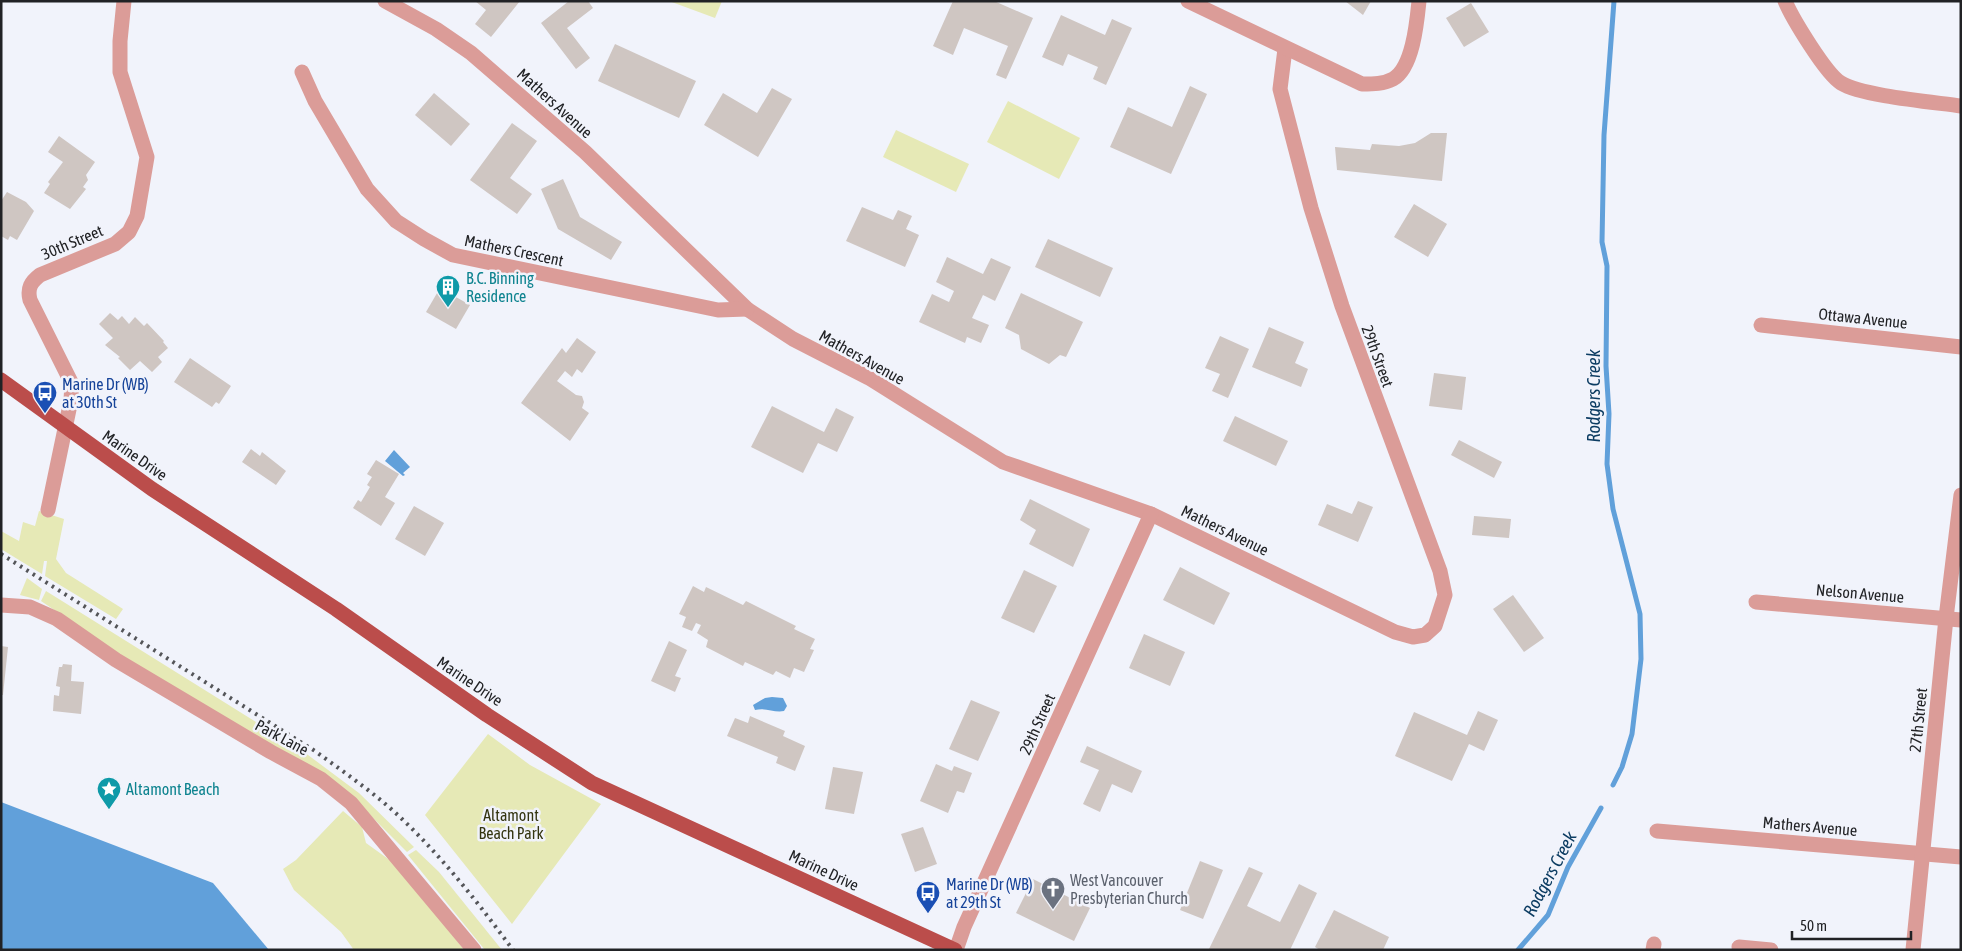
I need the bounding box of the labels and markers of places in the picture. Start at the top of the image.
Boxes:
place label: B.C. Binning Residence [466,269,534,305]
building icon: B.C. Binning Residence [435,274,461,308]
place label: Marine Dr (WB) at 30th St [62,375,149,411]
bus stop icon: Marine Dr (WB) at 30th St [32,380,58,414]
place icon: Altamont Beach [96,776,122,810]
place label: Altamont Beach [126,780,220,798]
place label: West Vancouver Presbyterian Church [1070,871,1188,908]
place label: Marine Dr (WB) at 29th St [946,875,1033,911]
church icon: West Vancouver Presbyterian Church [1040,876,1066,910]
bus stop icon: Marine Dr (WB) at 29th St [915,880,941,914]

